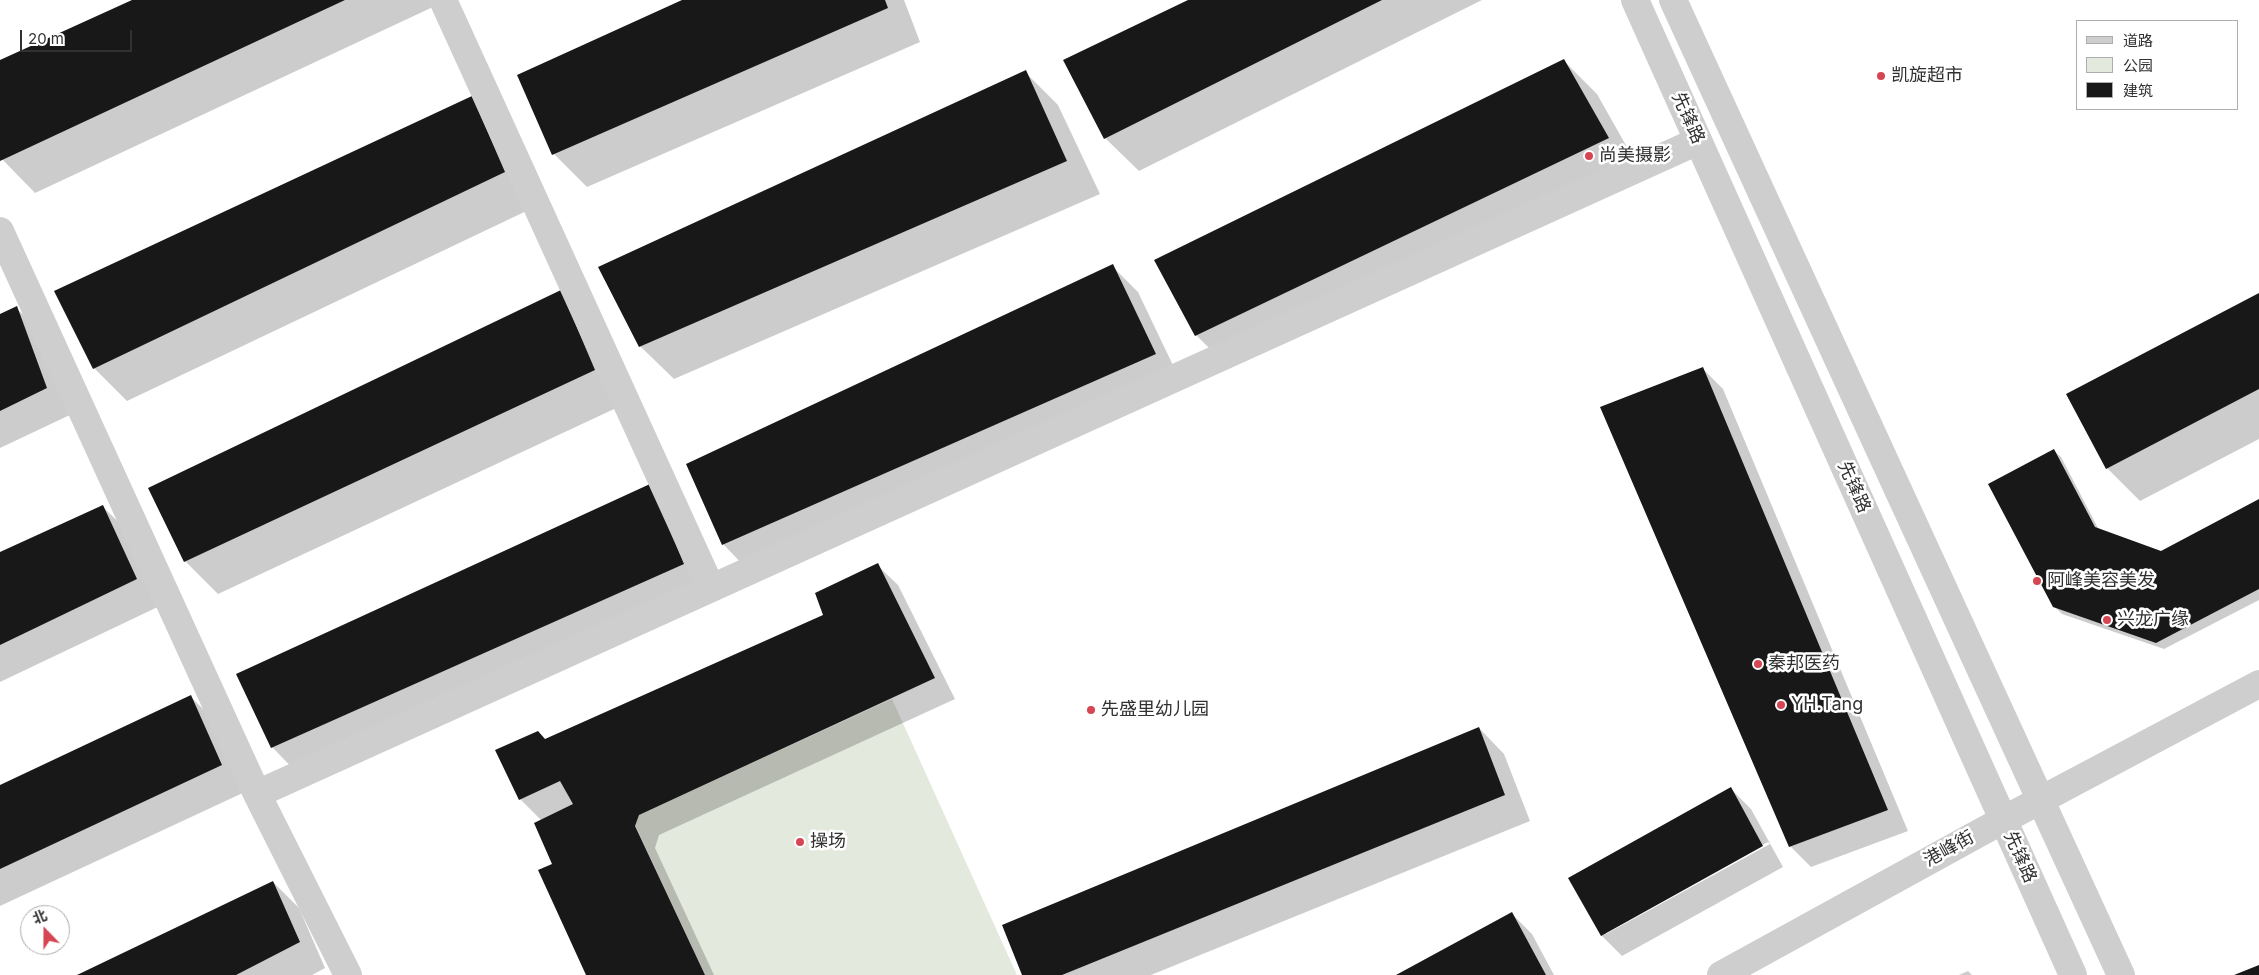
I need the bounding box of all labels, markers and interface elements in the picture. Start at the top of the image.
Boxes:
scale bar [22,20,135,52]
legend [2076,20,2239,110]
text: 20 m [28,29,64,48]
text: 道路 [2123,31,2153,50]
text: 公园 [2123,56,2153,75]
place label: 凯旋超市 [1891,65,1963,87]
marker: 凯旋超市 [1875,70,1887,82]
text: 建筑 [2123,81,2153,100]
street label: 先锋路 [1667,89,1709,147]
place label: 尚美摄影 [1599,145,1671,167]
marker: 尚美摄影 [1583,150,1595,162]
street label: 先锋路 [1833,458,1875,516]
place label: 阿峰美容美发 [2047,570,2155,592]
marker: 阿峰美容美发 [2031,575,2043,587]
place label: 兴龙广缘 [2117,609,2189,631]
marker: 兴龙广缘 [2101,614,2113,626]
place label: 秦邦医药 [1768,653,1840,675]
marker: 秦邦医药 [1752,658,1764,670]
place label: YH.Tang [1791,694,1863,716]
place label: 先盛里幼儿园 [1101,699,1209,721]
marker: YH.Tang [1775,699,1787,711]
marker: 先盛里幼儿园 [1085,704,1097,716]
street label: 港峰街 [1920,826,1978,872]
street label: 先锋路 [1999,828,2041,886]
place label: 操场 [810,831,846,853]
marker: 操场 [794,836,806,848]
north arrow [20,905,70,955]
text: 北 [30,906,49,927]

